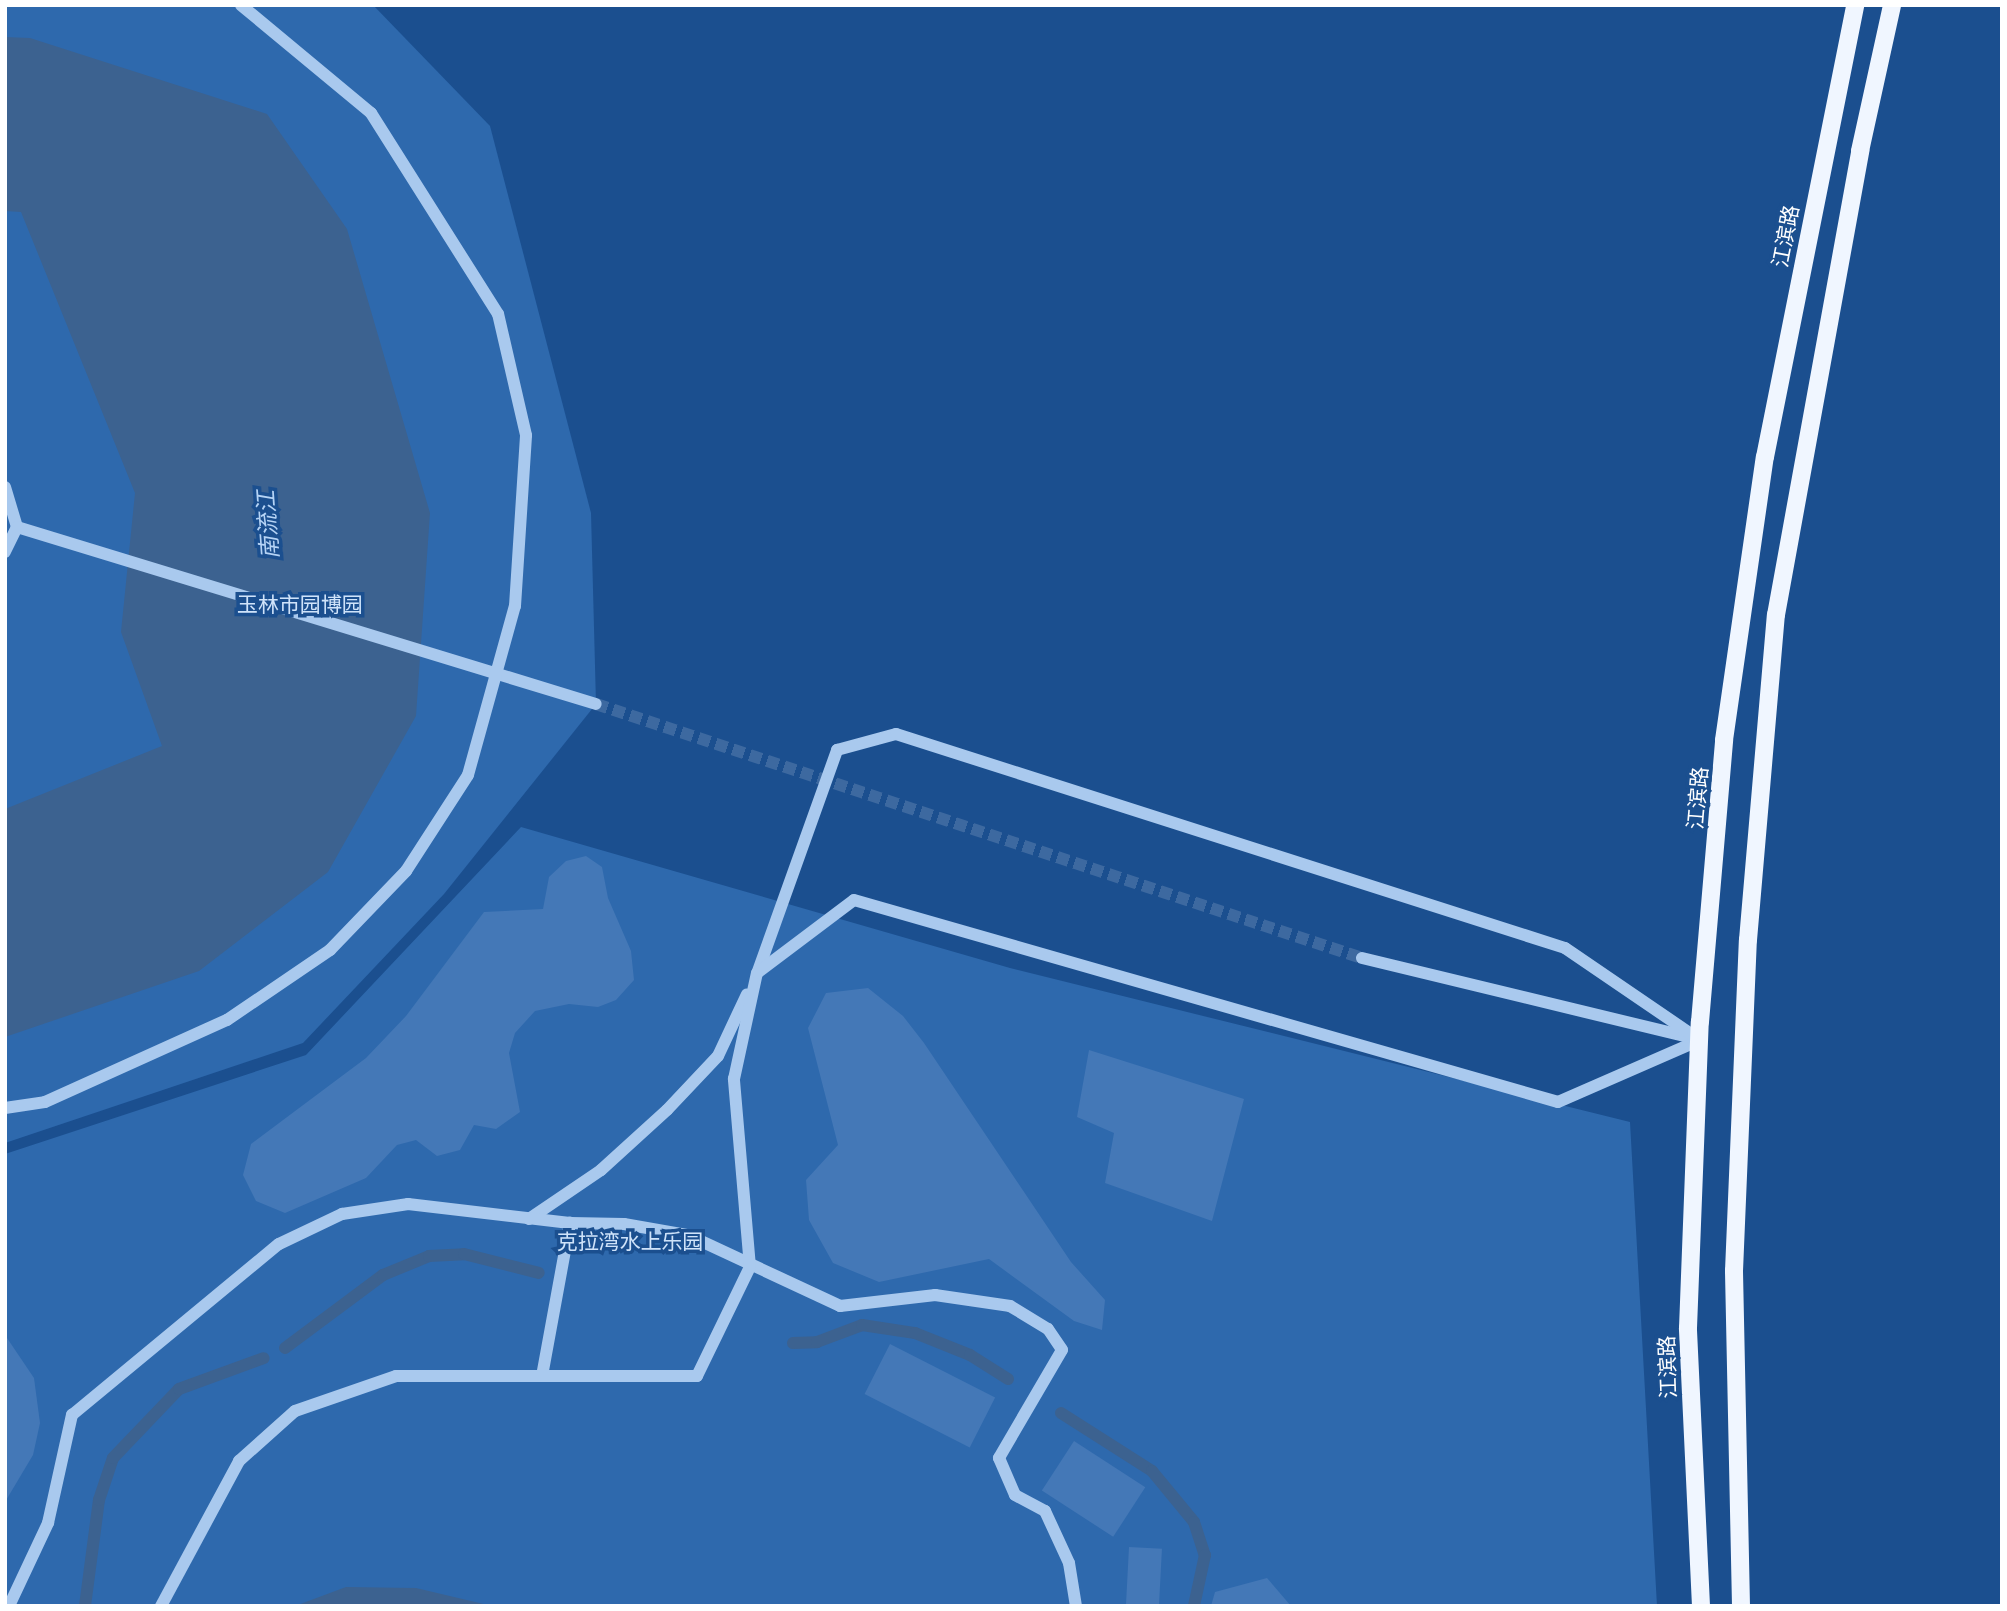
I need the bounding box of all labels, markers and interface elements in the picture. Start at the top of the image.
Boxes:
street label: 江滨路 [1767,203,1803,269]
water label: 南流江 [252,490,284,560]
park label: 玉林市园博园 [237,591,363,617]
street label: 江滨路 [1682,766,1712,830]
park label: 克拉湾水上乐园 [557,1228,703,1254]
street label: 江滨路 [1653,1335,1681,1399]

